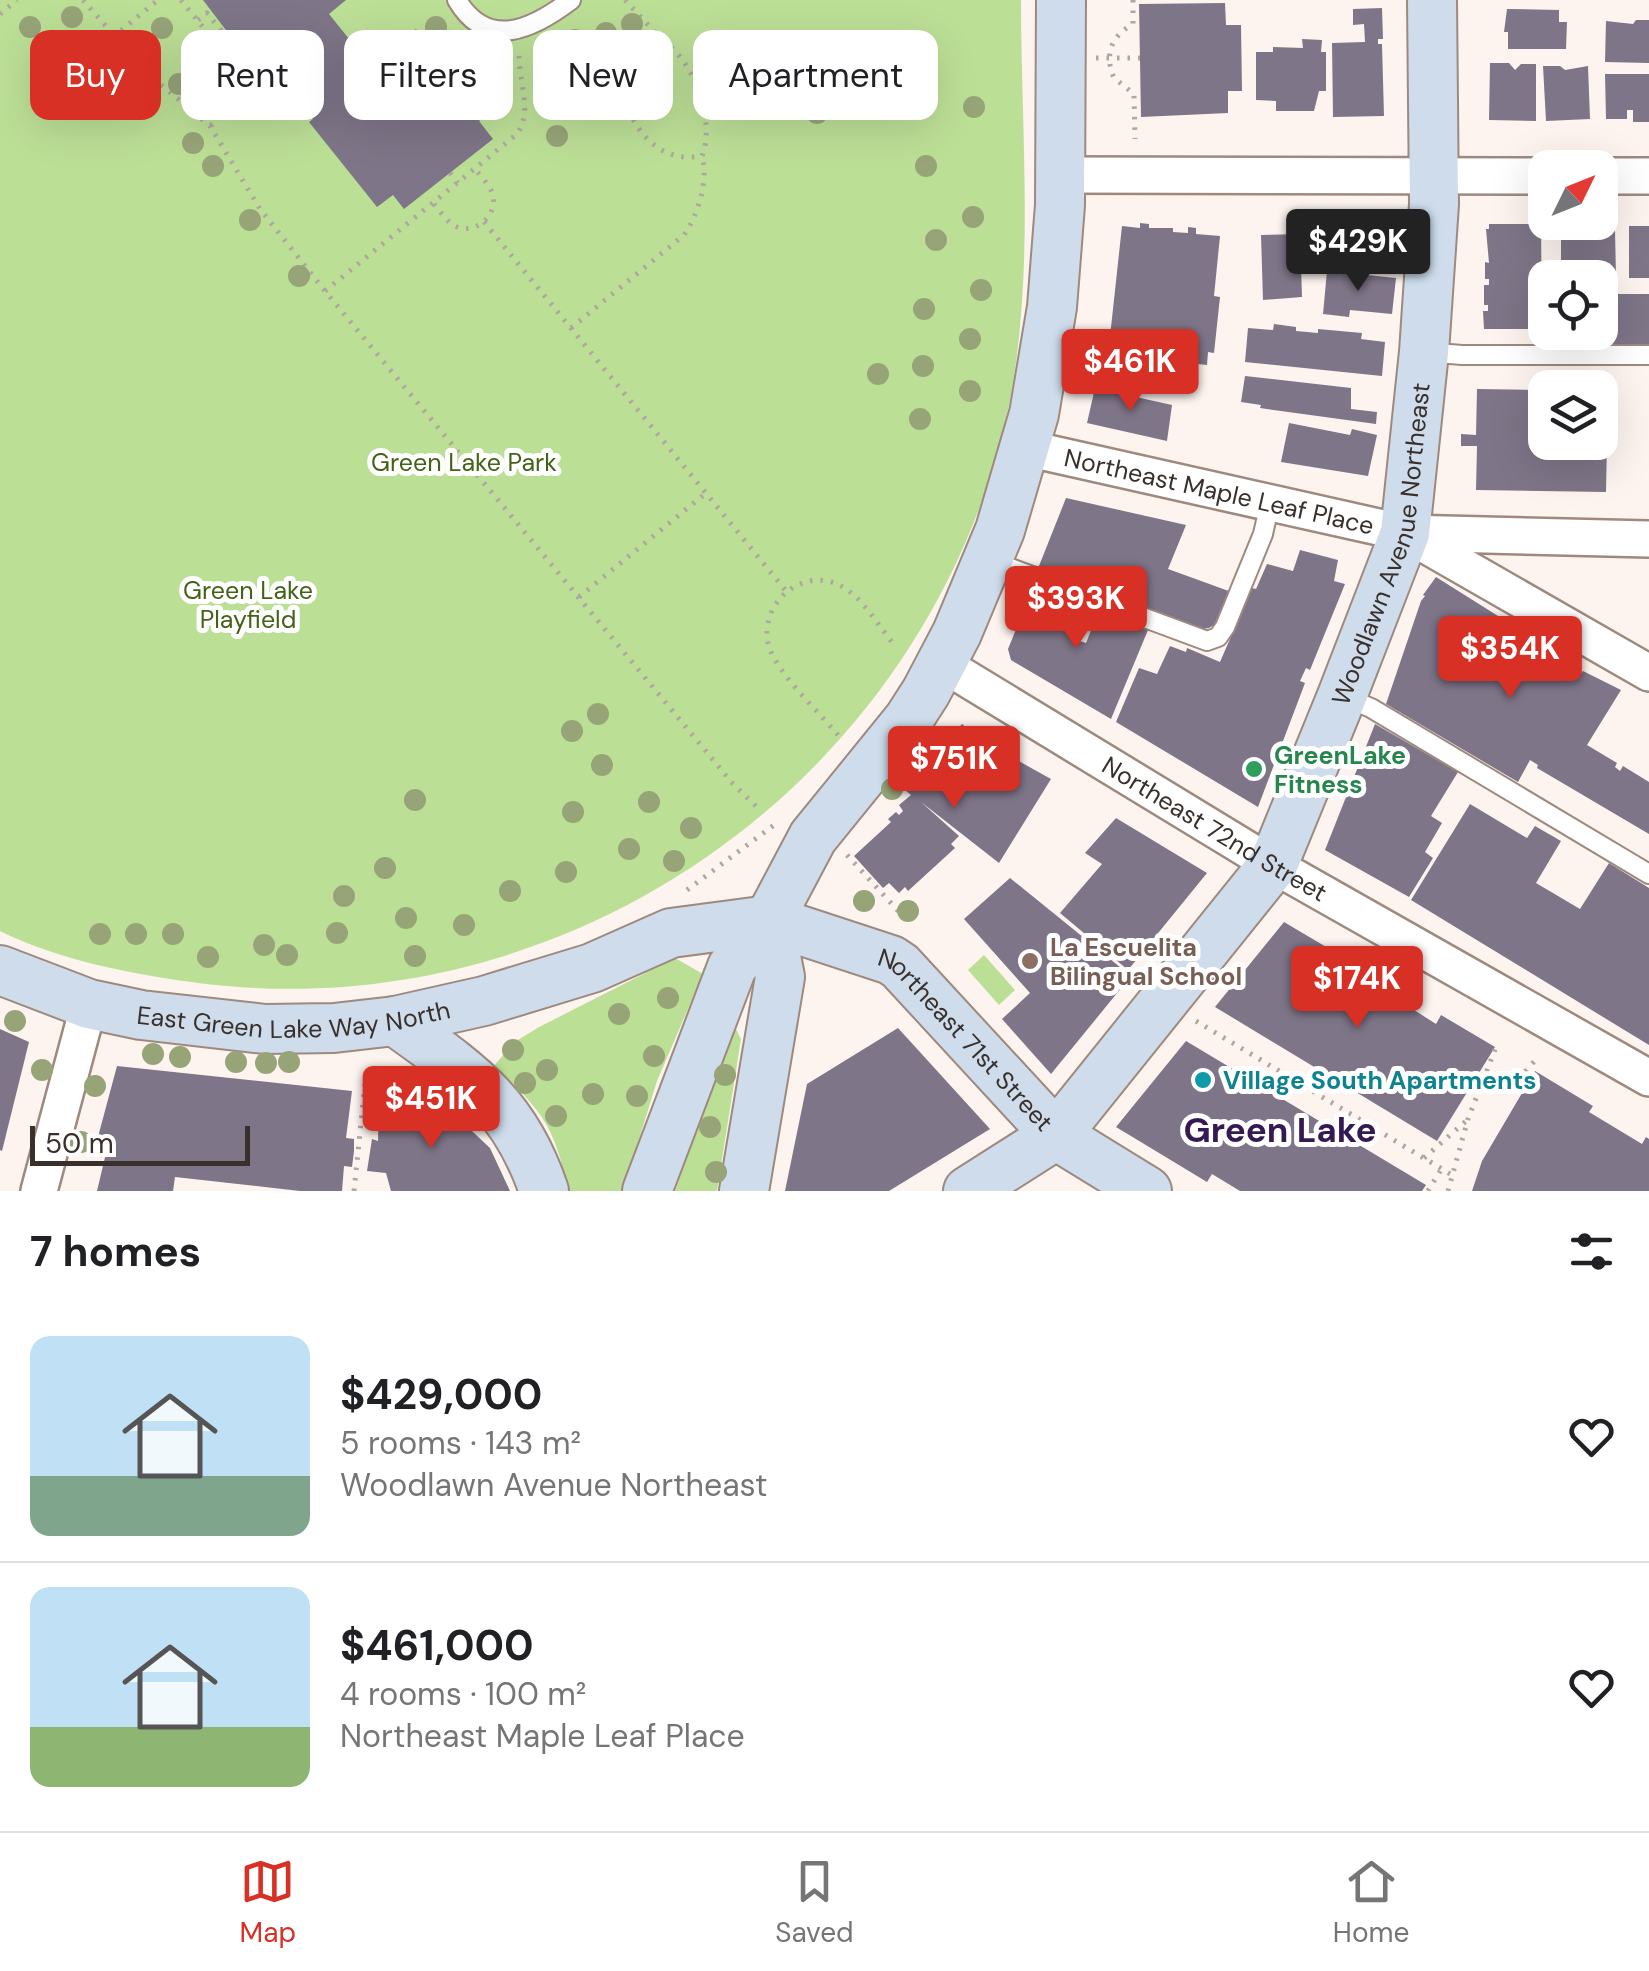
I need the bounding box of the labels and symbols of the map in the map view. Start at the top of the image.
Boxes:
north arrow [1528,150,1618,240]
pin: $429K [1288,209,1428,294]
pin: $461K [1060,329,1200,414]
street label: Woodlawn Avenue Northeast [1324,381,1437,710]
street label: Northeast Maple Leaf Place [1061,441,1377,542]
park label: Green Lake Park [371,446,557,479]
pin: $393K [1006,566,1146,651]
park label: Green Lake Playfield [183,574,313,636]
pin: $354K [1440,616,1580,701]
pin: $751K [884,726,1024,811]
place label: GreenLake Fitness [1274,739,1406,801]
street label: Northeast 72nd Street [1096,749,1333,909]
marker: GreenLake Fitness [1243,758,1265,780]
place label: La Escuelita Bilingual School [1050,931,1242,993]
street label: Northeast 71st Street [874,940,1061,1138]
pin: $174K [1287,946,1427,1031]
marker: La Escuelita Bilingual School [1019,950,1041,972]
street label: East Green Lake Way North [135,993,453,1046]
place label: Village South Apartments [1223,1064,1537,1097]
pin: $451K [361,1066,501,1151]
marker: Village South Apartments [1192,1069,1214,1091]
district label: Green Lake [1183,1107,1377,1153]
scale bar [30,1121,250,1166]

